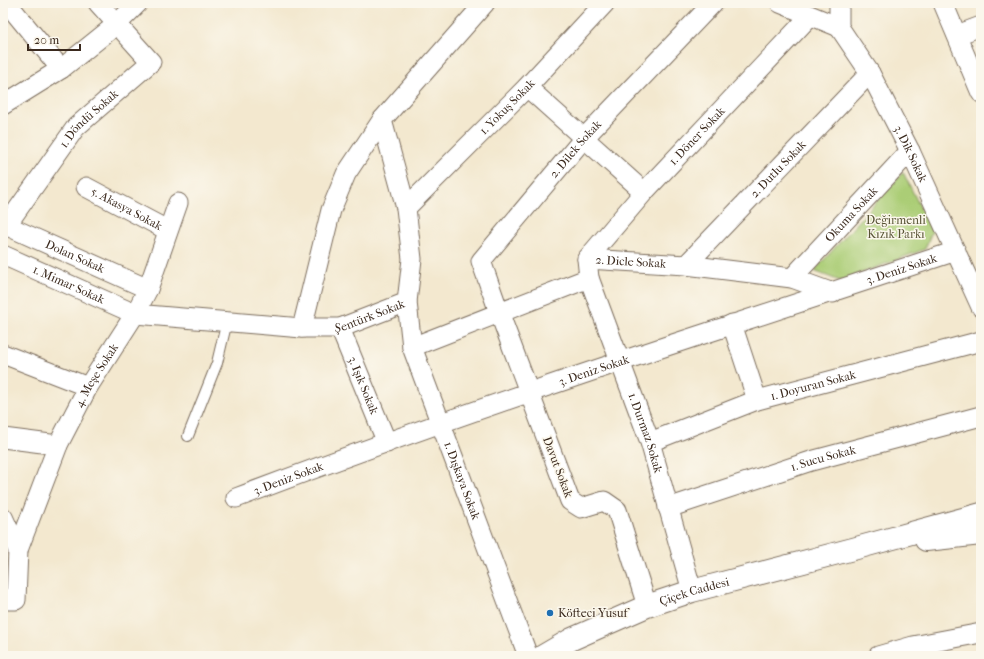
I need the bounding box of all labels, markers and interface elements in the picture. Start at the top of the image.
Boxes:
scale bar [28,26,80,52]
text: 20 m [34,33,59,47]
street label: 1. Yokuş Sokak [477,76,538,137]
street label: 1. Döndü Sokak [56,86,122,151]
street label: 1. Döner Sokak [666,103,728,168]
street label: 2. Dilek Sokak [547,117,605,181]
street label: 3. Dik Sokak [891,123,931,185]
street label: 2. Dutlu Sokak [747,137,809,201]
street label: Okuma Sokak [822,183,881,245]
street label: 5. Akasya Sokak [89,184,165,234]
park label: Değirmenli Kızık Parkı [866,213,926,241]
street label: Dolan Sokak [43,237,108,276]
street label: 3. Deniz Sokak [865,251,939,287]
street label: 2. Dicle Sokak [595,253,667,271]
street label: 1. Mimar Sokak [31,262,108,307]
street label: Şentürk Sokak [335,296,407,335]
street label: 4. Meşe Sokak [72,340,122,410]
street label: 3. Deniz Sokak [557,352,632,389]
street label: 3. Işık Sokak [345,354,382,417]
street label: 1. Doyuran Sokak [769,367,858,403]
street label: 1. Durmaz Sokak [625,391,666,475]
street label: Davut Sokak [540,435,576,500]
street label: 1. Dışkaya Sokak [441,440,483,522]
street label: 1. Sucu Sokak [789,442,858,474]
street label: 3. Deniz Sokak [252,459,326,498]
street label: Çiçek Caddesi [657,575,731,608]
place label: Köfteci Yusuf [558,606,630,620]
marker: Köfteci Yusuf [545,608,555,618]

